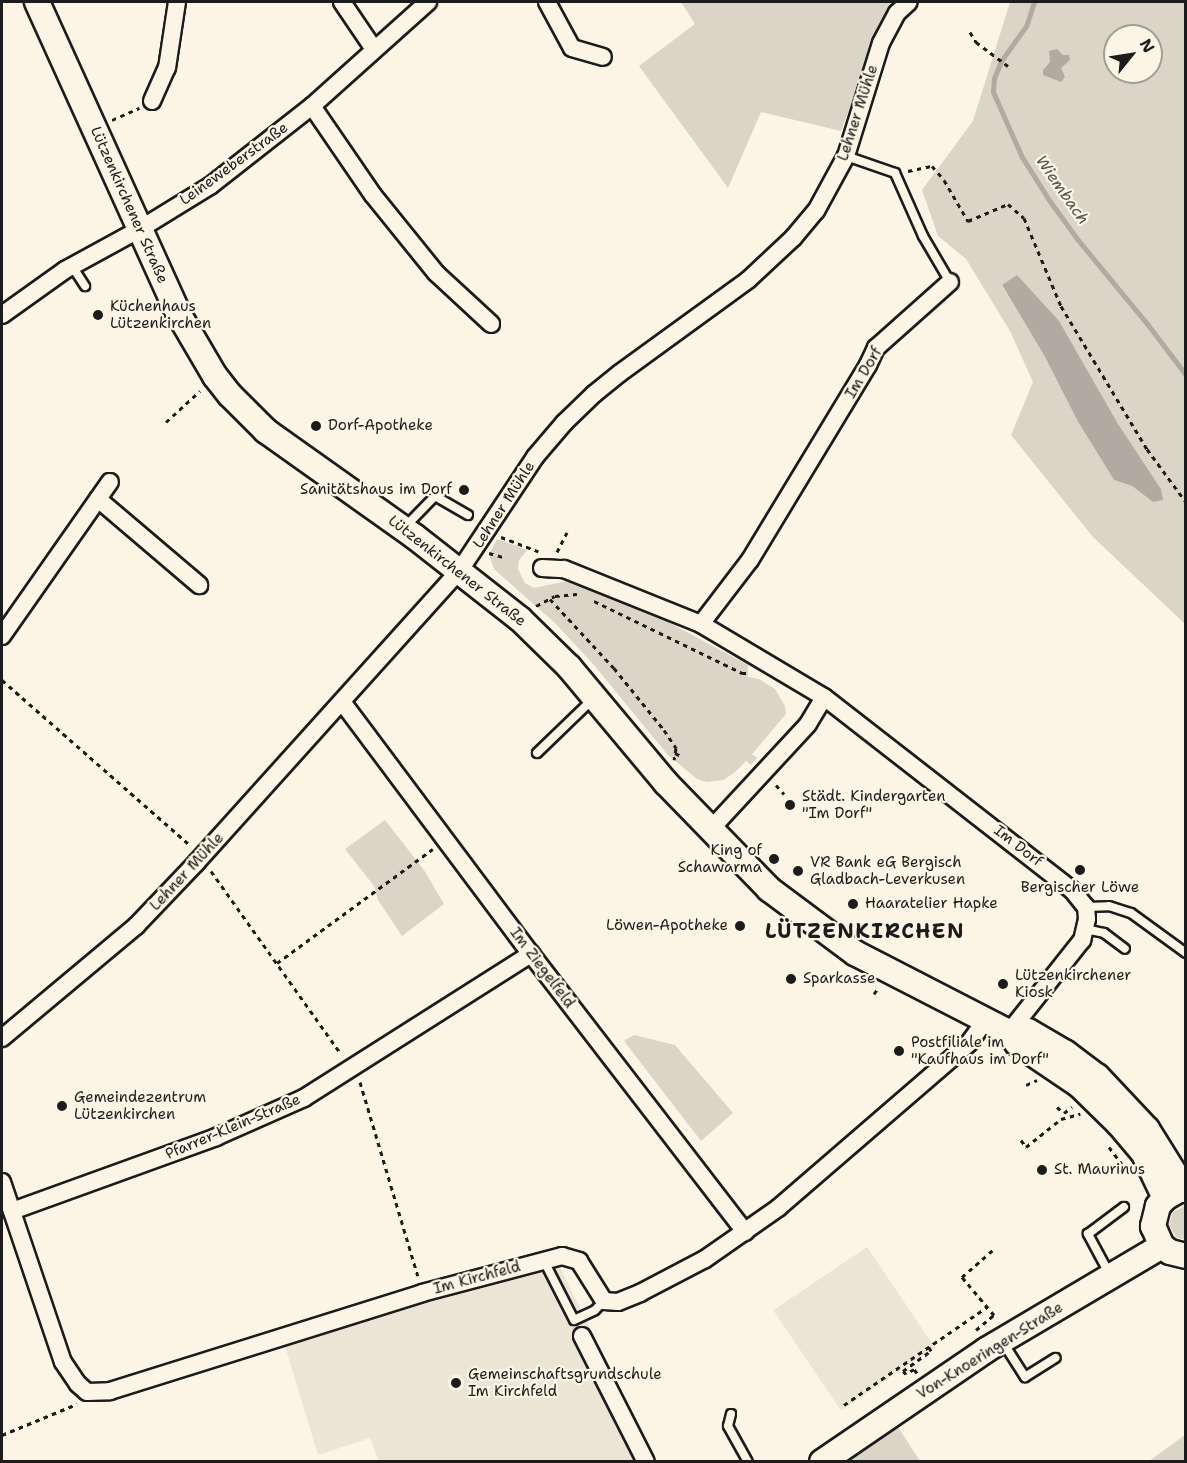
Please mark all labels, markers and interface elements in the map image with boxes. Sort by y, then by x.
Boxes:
north arrow [1103,24,1163,84]
text: N [1135,35,1160,56]
street label: Lehner Mühle [834,63,882,163]
street label: Leineweberstraße [176,119,292,209]
street label: Lützenkirchener Straße [86,124,172,286]
water label: Wiembach [1031,152,1093,228]
place label: Küchenhaus Lützenkirchen [110,297,211,332]
marker: Küchenhaus Lützenkirchen [91,308,105,322]
street label: Im Dorf [842,344,886,402]
place label: Dorf-Apotheke [328,417,433,435]
marker: Dorf-Apotheke [309,419,323,433]
street label: Lehner Mühle [469,458,539,552]
place label: Sanitätshaus im Dorf [300,481,452,499]
marker: Sanitätshaus im Dorf [457,483,471,497]
street label: Lützenkirchener Straße [385,512,529,630]
place label: Städt. Kindergarten "Im Dorf" [802,787,945,822]
marker: Städt. Kindergarten "Im Dorf" [783,798,797,812]
street label: Im Dorf [990,821,1046,871]
street label: Lehner Mühle [146,829,228,915]
place label: King of Schawarma [678,841,762,876]
marker: King of Schawarma [767,852,781,866]
place label: VR Bank eG Bergisch Gladbach-Leverkusen [810,853,965,888]
marker: Bergischer Löwe [1073,863,1087,877]
marker: VR Bank eG Bergisch Gladbach-Leverkusen [791,864,805,878]
place label: Bergischer Löwe [1021,879,1139,897]
place label: Haaratelier Hapke [865,895,998,913]
marker: Haaratelier Hapke [846,897,860,911]
place label: Löwen-Apotheke [606,917,728,935]
district label: LÜTZENKIRCHEN [765,918,965,944]
marker: Löwen-Apotheke [733,919,747,933]
street label: Im Ziegelfeld [506,924,578,1012]
place label: Lützenkirchener Kiosk [1015,966,1131,1001]
place label: Sparkasse [803,970,875,988]
marker: Sparkasse [784,972,798,986]
marker: Lützenkirchener Kiosk [996,977,1010,991]
place label: Postfiliale im "Kaufhaus im Dorf" [911,1033,1049,1068]
marker: Postfiliale im "Kaufhaus im Dorf" [892,1044,906,1058]
place label: Gemeindezentrum Lützenkirchen [74,1088,206,1123]
street label: Pfarrer-Klein-Straße [163,1090,303,1164]
marker: Gemeindezentrum Lützenkirchen [55,1099,69,1113]
place label: St. Maurinus [1054,1161,1145,1179]
marker: St. Maurinus [1035,1163,1049,1177]
street label: Im Kirchfeld [432,1258,522,1298]
street label: Von-Knoeringen-Straße [914,1299,1066,1403]
place label: Gemeinschaftsgrundschule Im Kirchfeld [468,1365,662,1400]
marker: Gemeinschaftsgrundschule Im Kirchfeld [449,1376,463,1390]

